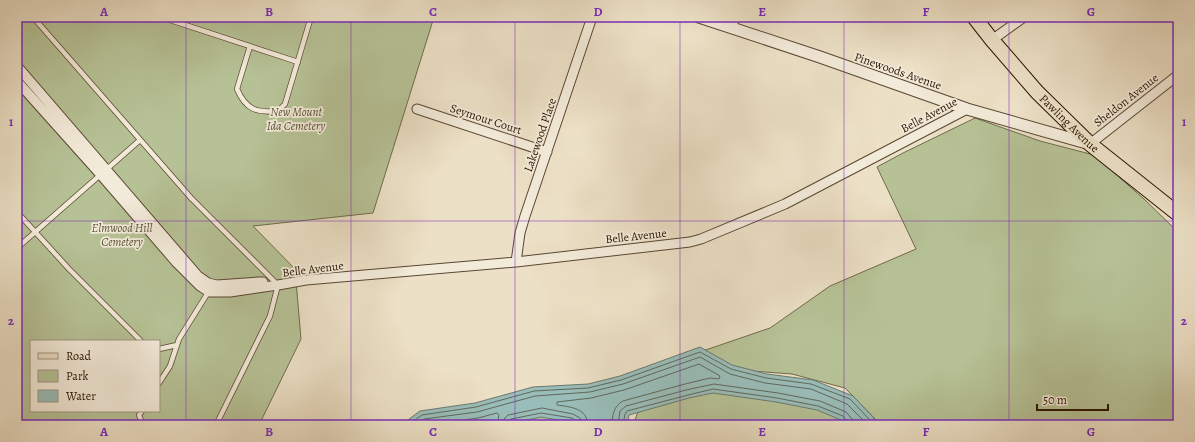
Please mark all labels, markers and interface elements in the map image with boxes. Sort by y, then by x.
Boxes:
text: A [99,3,109,20]
text: B [265,3,273,20]
text: C [429,3,437,20]
text: D [593,3,603,20]
text: E [758,3,766,20]
text: F [923,3,930,20]
text: G [1087,3,1095,20]
street label: Pinewoods Avenue [852,49,944,93]
street label: Sheldon Avenue [1090,70,1162,130]
street label: Pawling Avenue [1036,91,1102,156]
street label: Belle Avenue [898,93,960,137]
street label: Lakewood Place [520,96,560,174]
street label: Seymour Court [448,100,524,138]
park label: New Mount Ida Cemetery [267,104,326,134]
text: 1 [9,113,14,130]
text: 1 [1182,113,1187,130]
park label: Elmwood Hill Cemetery [92,220,153,250]
street label: Belle Avenue [604,225,668,247]
street label: Belle Avenue [281,257,345,281]
text: 2 [8,312,15,329]
text: 2 [1181,312,1188,329]
legend [30,340,160,412]
text: Road [66,348,92,364]
text: Park [66,368,89,384]
scale bar [1037,386,1108,412]
text: Water [65,388,96,404]
text: 50 m [1043,392,1067,408]
text: A [99,423,109,440]
text: B [265,423,273,440]
text: C [429,423,437,440]
text: D [593,423,603,440]
text: E [758,423,766,440]
text: F [923,423,930,440]
text: G [1087,423,1095,440]

